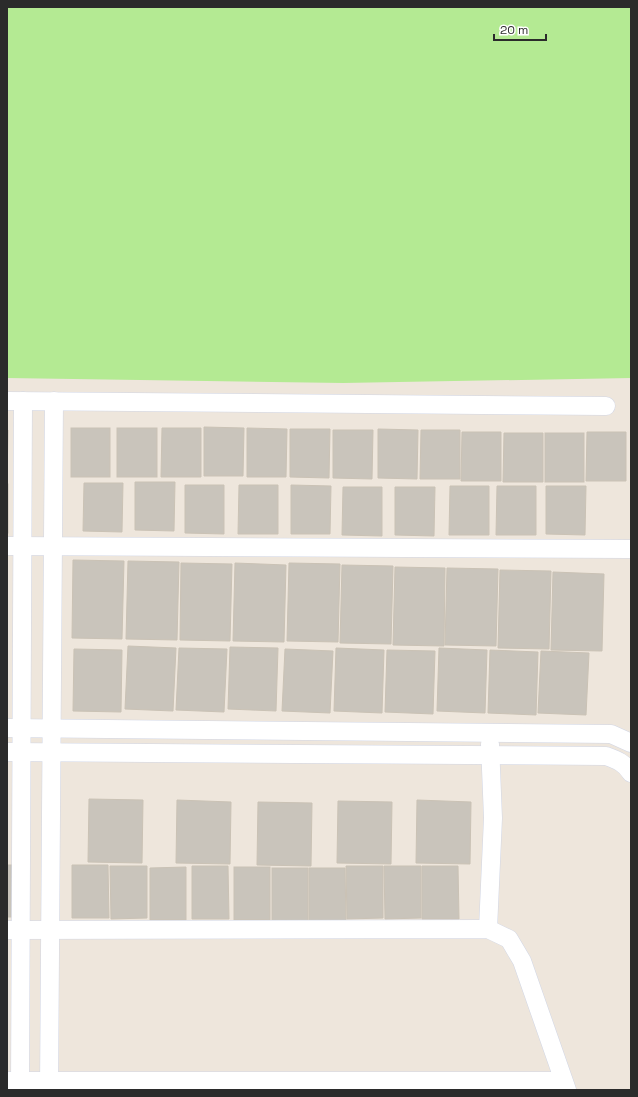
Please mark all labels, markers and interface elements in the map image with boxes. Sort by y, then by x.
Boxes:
scale bar [494,16,546,42]
text: 20 m [500,22,528,38]

